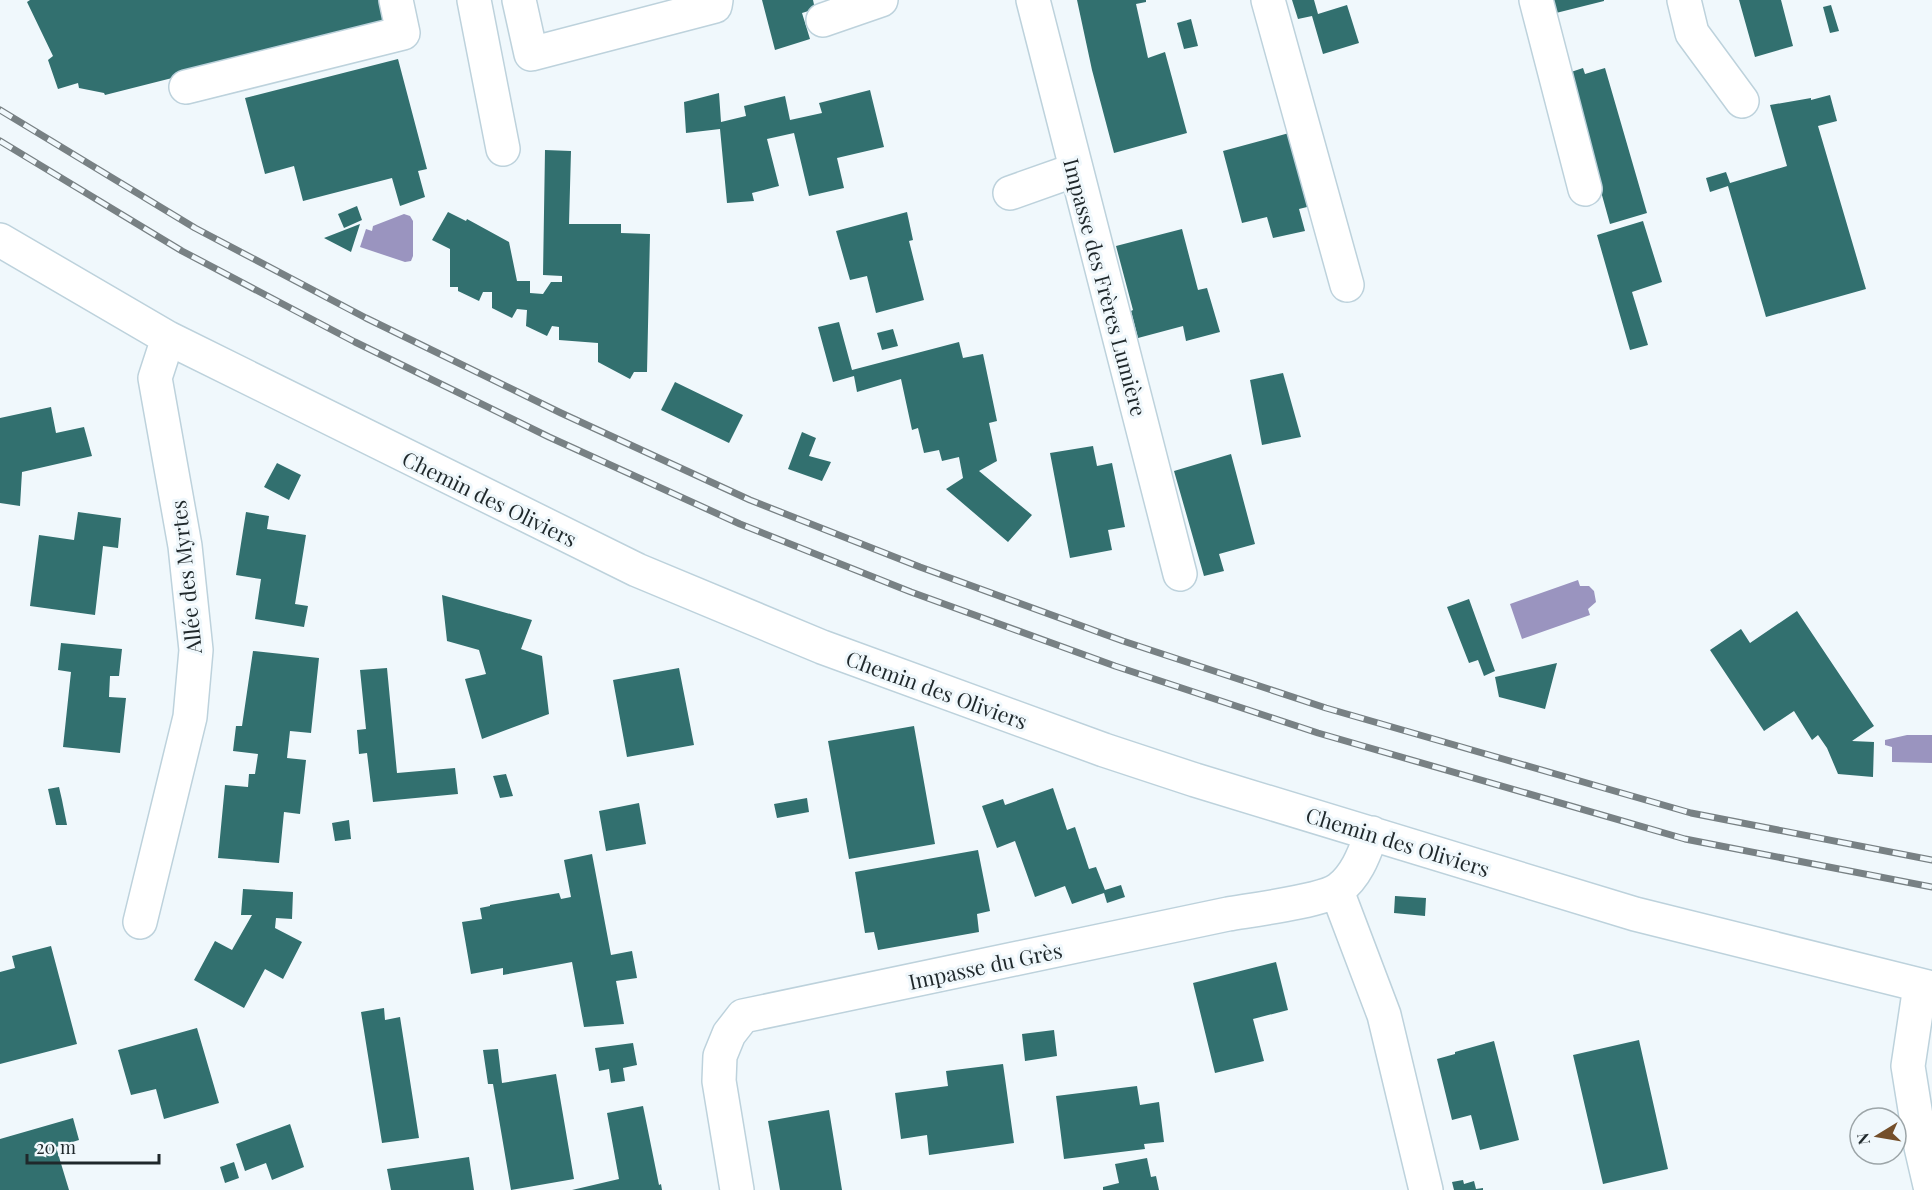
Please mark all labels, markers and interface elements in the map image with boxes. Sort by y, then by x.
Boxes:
street label: Impasse des Frères Lumière [1058,155,1154,419]
street label: Chemin des Oliviers [398,444,582,552]
street label: Allée des Myrtes [163,499,207,656]
street label: Chemin des Oliviers [843,643,1031,735]
street label: Chemin des Oliviers [1303,800,1493,882]
street label: Impasse du Grès [906,935,1064,995]
north arrow [1848,1106,1908,1166]
scale bar [27,1127,159,1165]
text: N [1851,1131,1874,1147]
text: 20 m [36,1135,76,1159]

